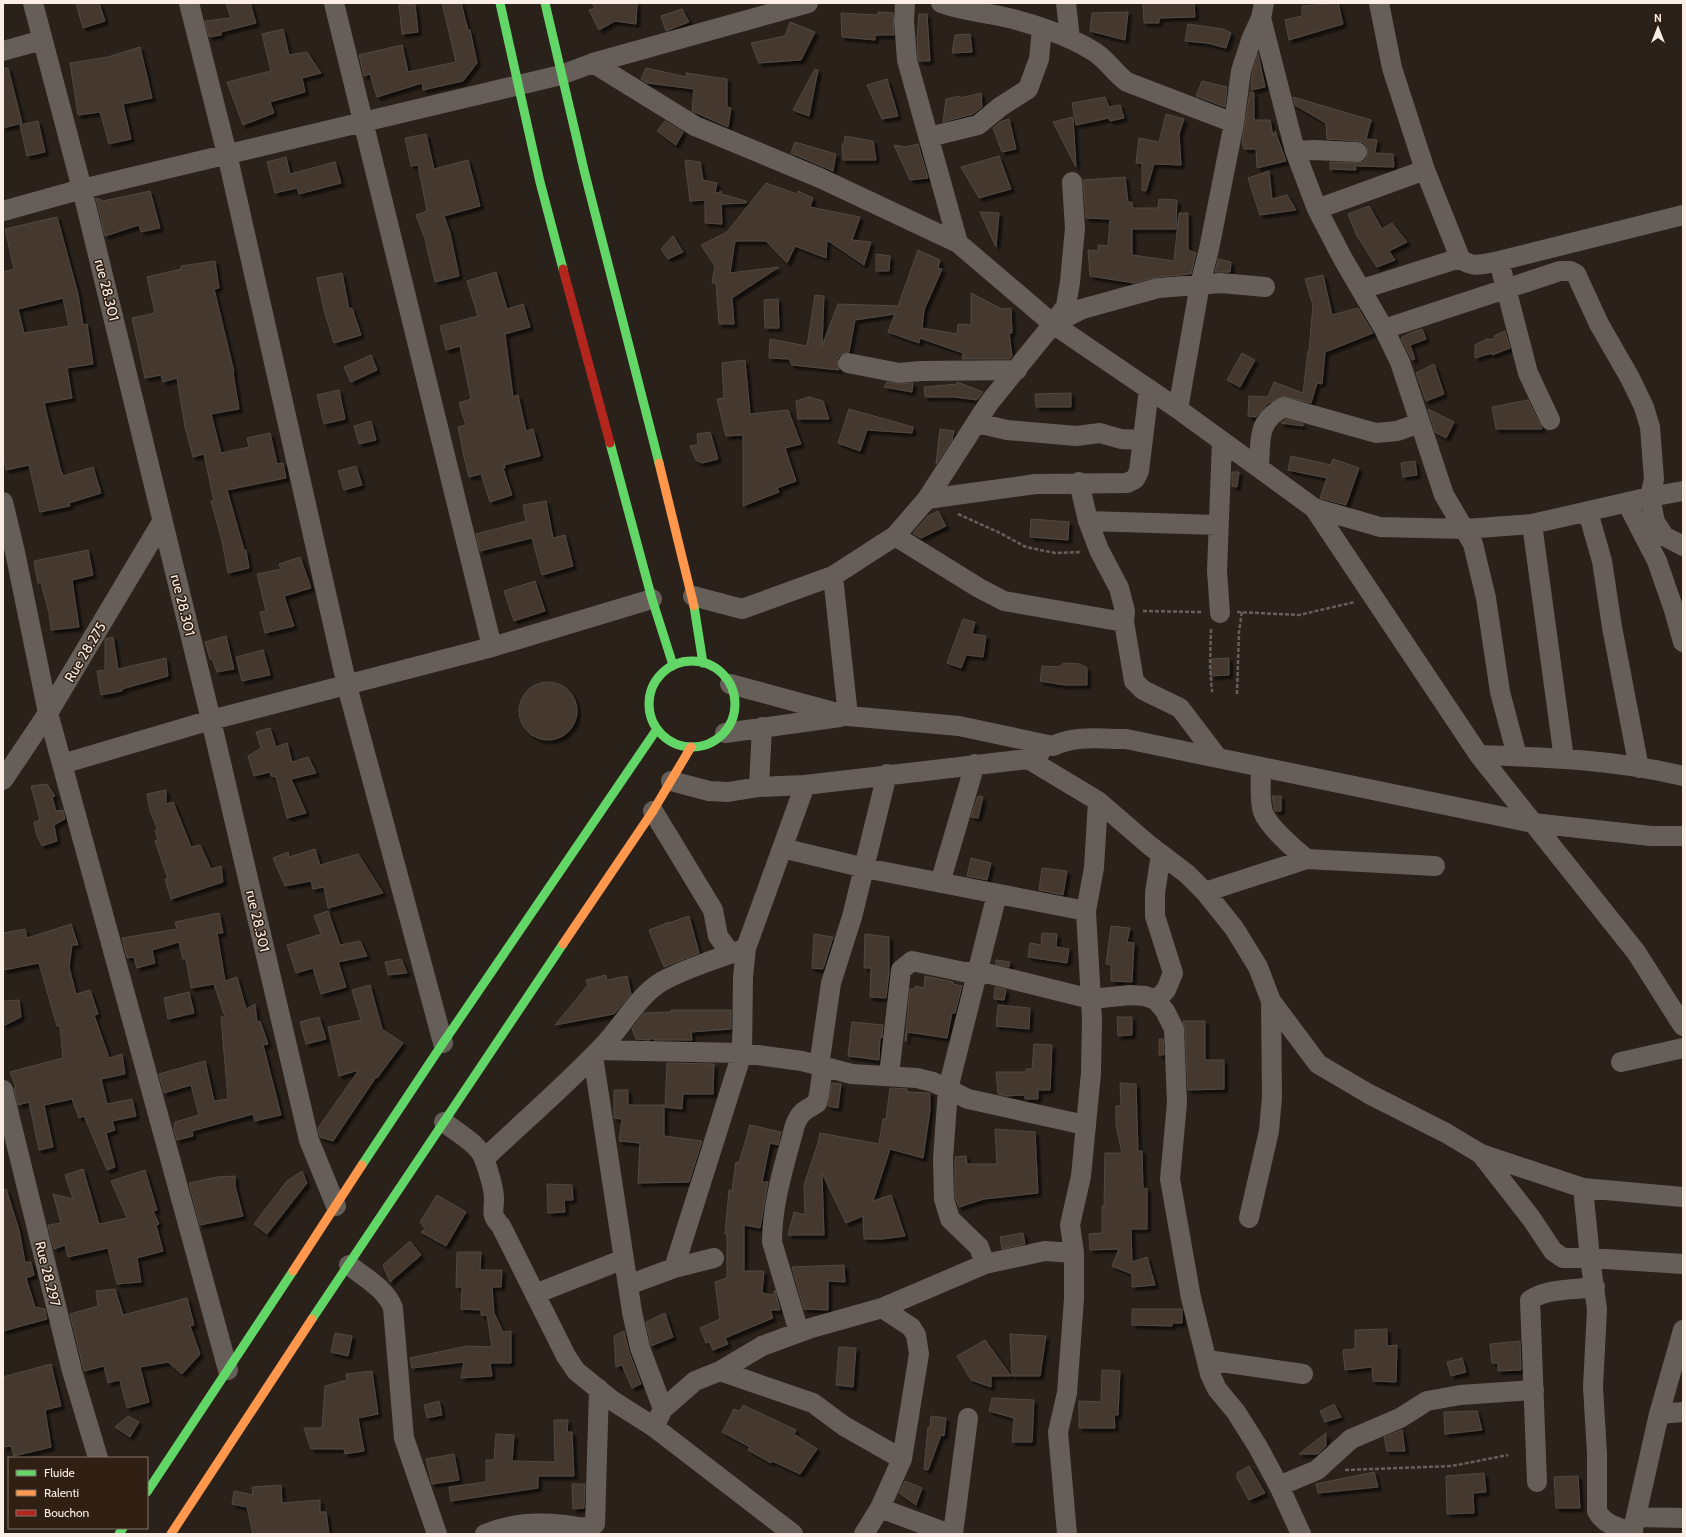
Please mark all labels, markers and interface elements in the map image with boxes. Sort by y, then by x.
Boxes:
north arrow [1638,8,1678,48]
text: N [1654,11,1662,25]
street label: rue 28.301 [91,257,123,323]
street label: rue 28.301 [167,572,199,638]
street label: Rue 28.275 [60,619,110,685]
street label: rue 28.301 [242,888,274,954]
street label: Rue 28.297 [31,1239,65,1309]
legend [8,1457,148,1529]
text: Fluide [44,1465,75,1480]
text: Ralenti [44,1485,79,1500]
text: Bouchon [44,1505,90,1520]

